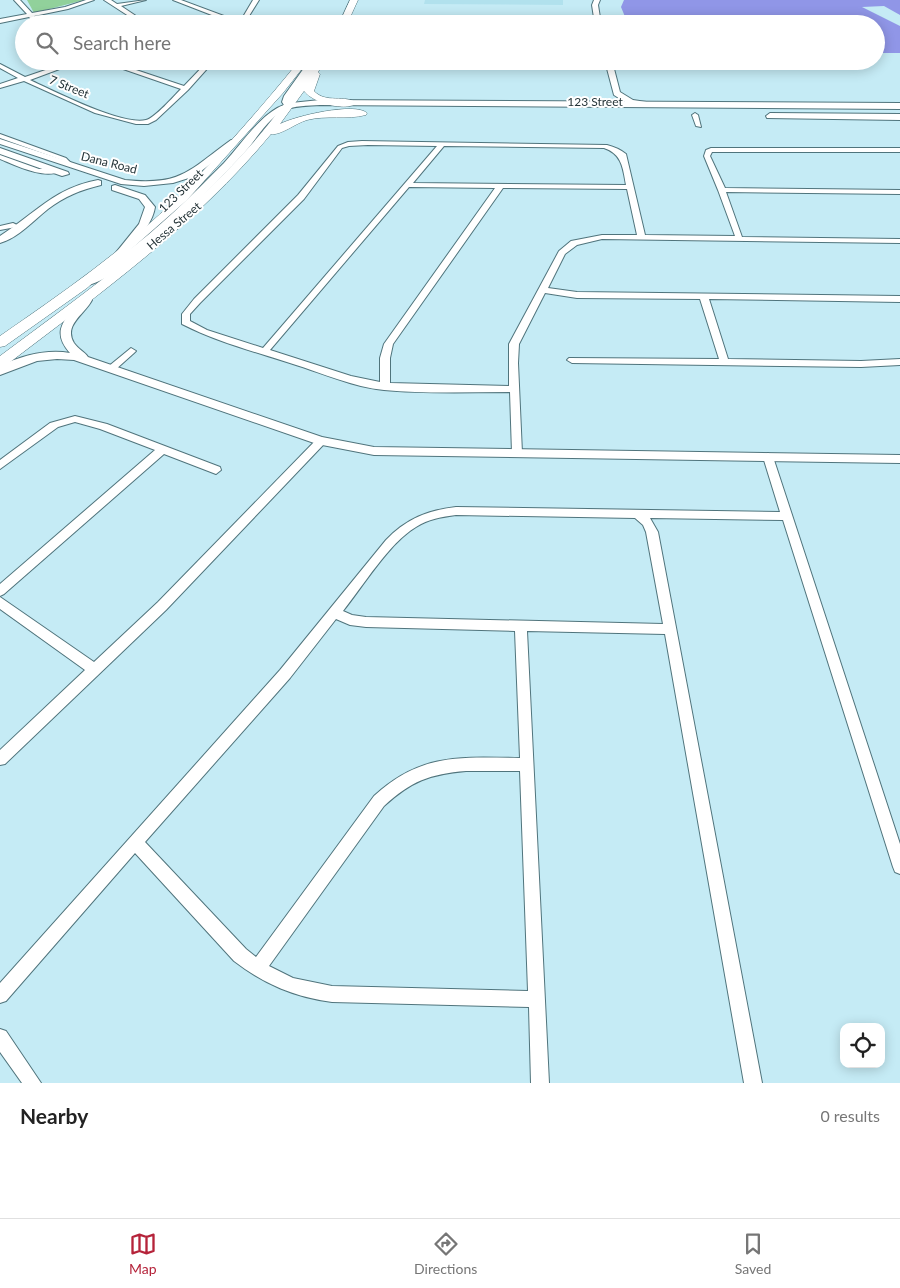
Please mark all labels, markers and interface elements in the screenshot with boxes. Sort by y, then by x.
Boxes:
search box [15,15,885,70]
icon: search [33,29,61,57]
text: Search here [73,31,171,54]
street label: 7 Street [47,72,92,102]
street label: 123 Street [567,94,623,109]
street label: Dana Road [80,148,139,177]
street label: 123 Street [155,165,206,215]
street label: Hessa Street [143,198,204,253]
map controls [840,1023,885,1068]
button: locate [840,1023,885,1068]
text: Nearby [20,1103,88,1128]
text: 0 results [820,1106,880,1125]
tab: Map [129,1230,157,1277]
tab: Directions [414,1230,477,1277]
tab: Saved [735,1230,771,1277]

